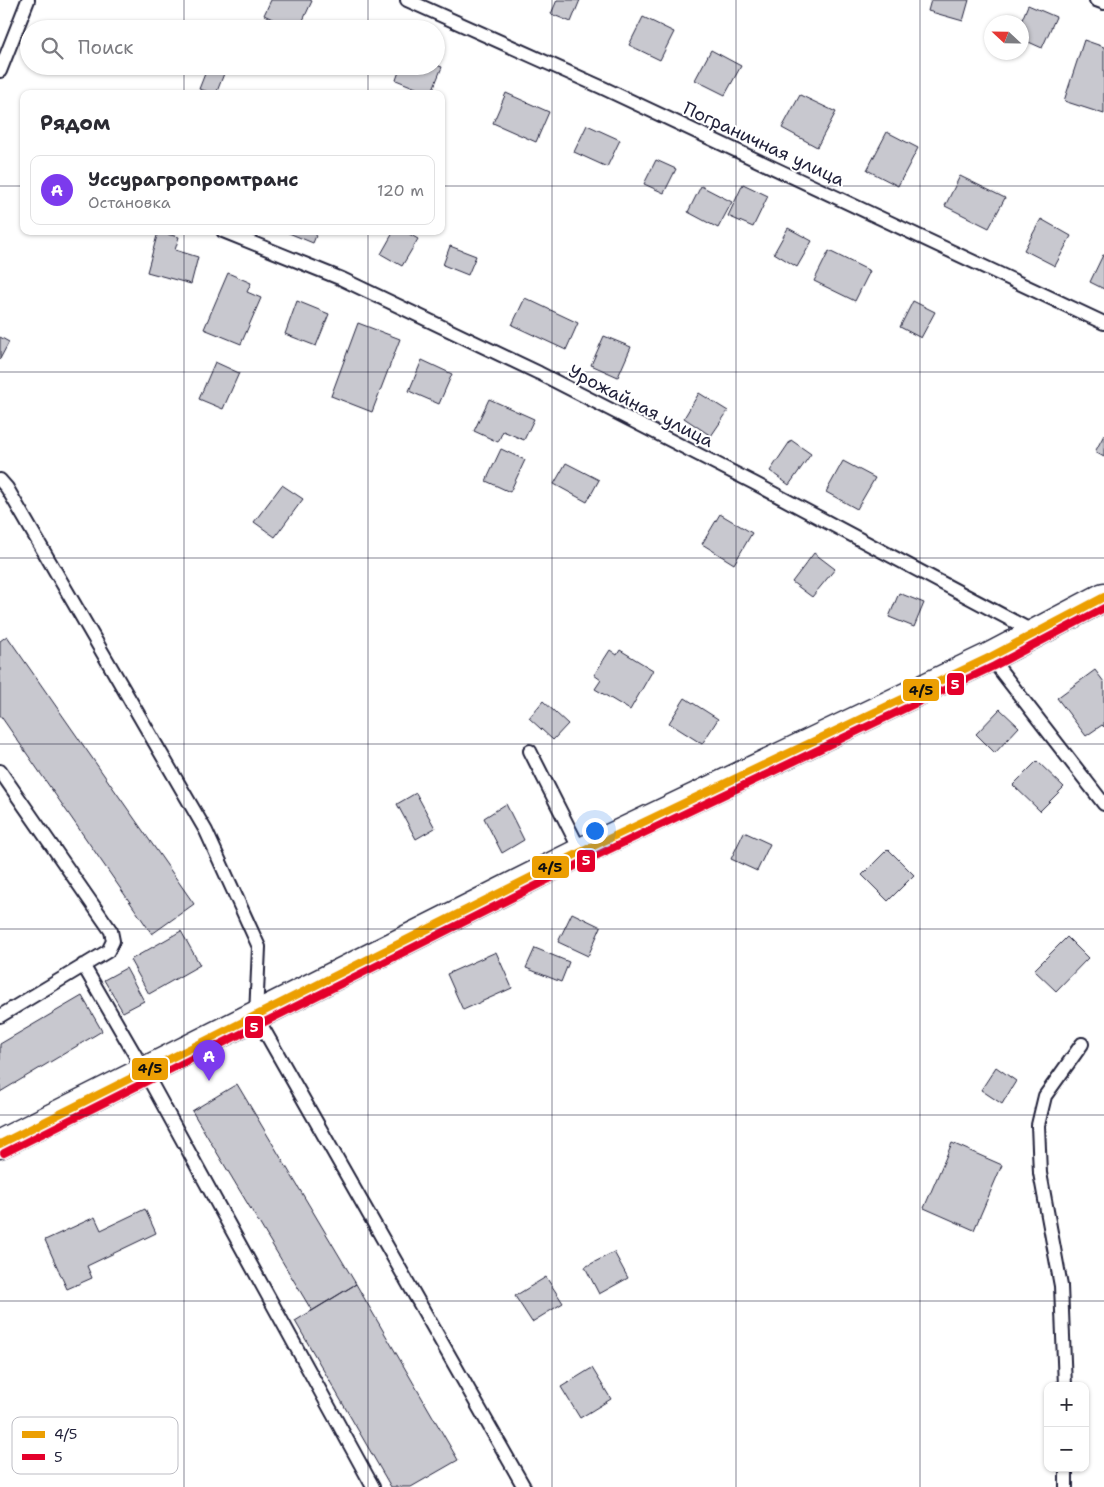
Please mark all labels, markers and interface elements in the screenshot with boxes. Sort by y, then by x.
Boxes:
north arrow [984,15,1029,60]
search box [20,20,445,75]
icon: search [38,34,66,62]
text: Поиск [78,35,133,60]
street label: Пограничная улица [679,96,849,192]
text: Рядом [40,109,110,137]
text: Уссурагропромтранс [88,167,299,192]
text: A [51,180,63,201]
text: 120 m [377,180,424,201]
text: Остановка [88,192,171,213]
street label: Урожайная улица [564,359,718,453]
line badge: 5 [946,672,965,696]
text: 5 [951,675,960,693]
line badge: 4/5 [902,678,940,702]
text: 4/5 [909,681,933,699]
your location [582,818,608,844]
line badge: 5 [576,849,596,873]
text: 5 [582,851,591,869]
line badge: 4/5 [531,855,570,879]
text: 4/5 [538,858,562,876]
line badge: 5 [244,1015,264,1039]
text: 5 [250,1018,259,1036]
pin: A [193,1040,225,1081]
line badge: 4/5 [131,1057,169,1081]
text: 4/5 [138,1059,162,1077]
map controls [1044,1382,1089,1472]
button: + [1044,1382,1089,1427]
legend [12,1417,178,1474]
text: 4/5 [54,1425,77,1443]
button: − [1044,1427,1089,1472]
text: 5 [54,1448,63,1466]

